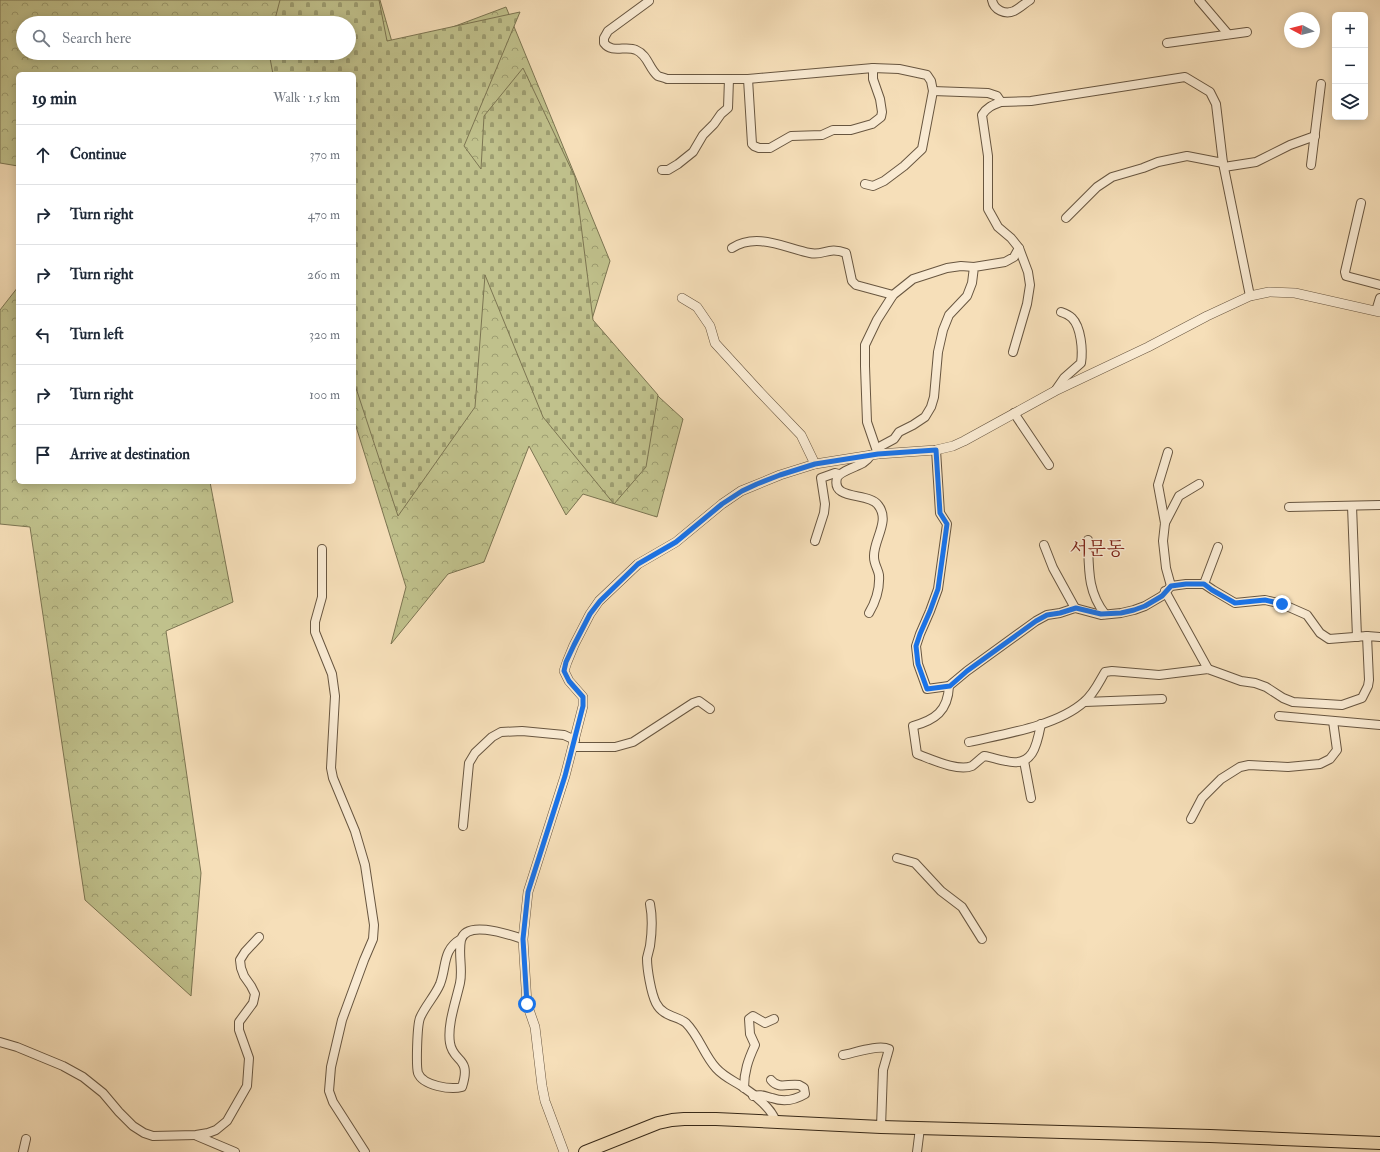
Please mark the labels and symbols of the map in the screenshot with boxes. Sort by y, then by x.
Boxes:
north arrow [1284,12,1320,48]
district label: 서문동 [1069,537,1125,561]
route end [1273,595,1291,613]
route start [518,995,536,1013]

